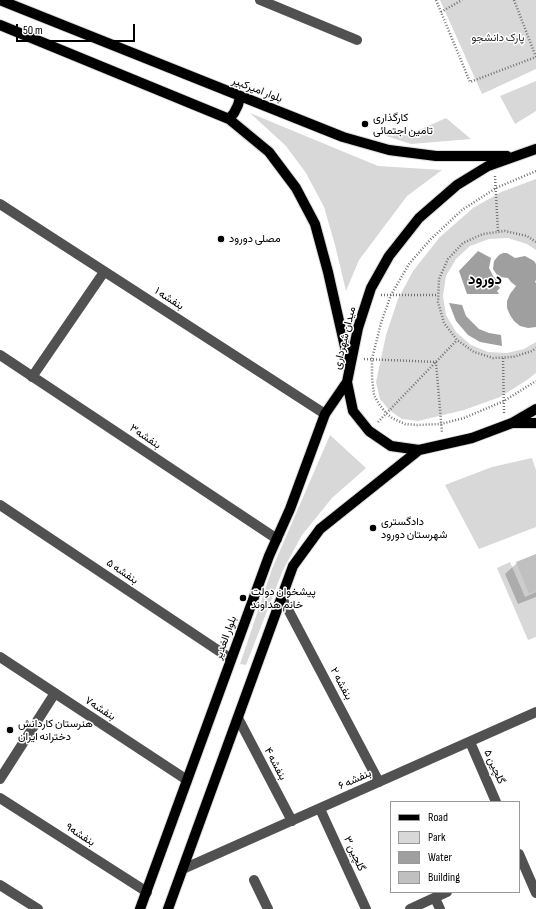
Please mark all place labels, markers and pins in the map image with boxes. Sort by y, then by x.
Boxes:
place label: کارگذاری تامین اجتمائی [373,111,433,137]
marker: کارگذاری تامین اجتمائی [360,119,370,129]
place label: مصلی دورود [229,232,281,246]
marker: مصلی دورود [216,234,226,244]
place label: دادگستری شهرستان دورود [381,515,447,541]
marker: دادگستری شهرستان دورود [368,523,378,533]
place label: پیشخوان دولت خانم هداوند [251,585,316,611]
marker: پیشخوان دولت خانم هداوند [238,593,248,603]
place label: هنرستان کاردانش دخترانه ایران [18,717,93,743]
marker: هنرستان کاردانش دخترانه ایران [5,725,15,735]

